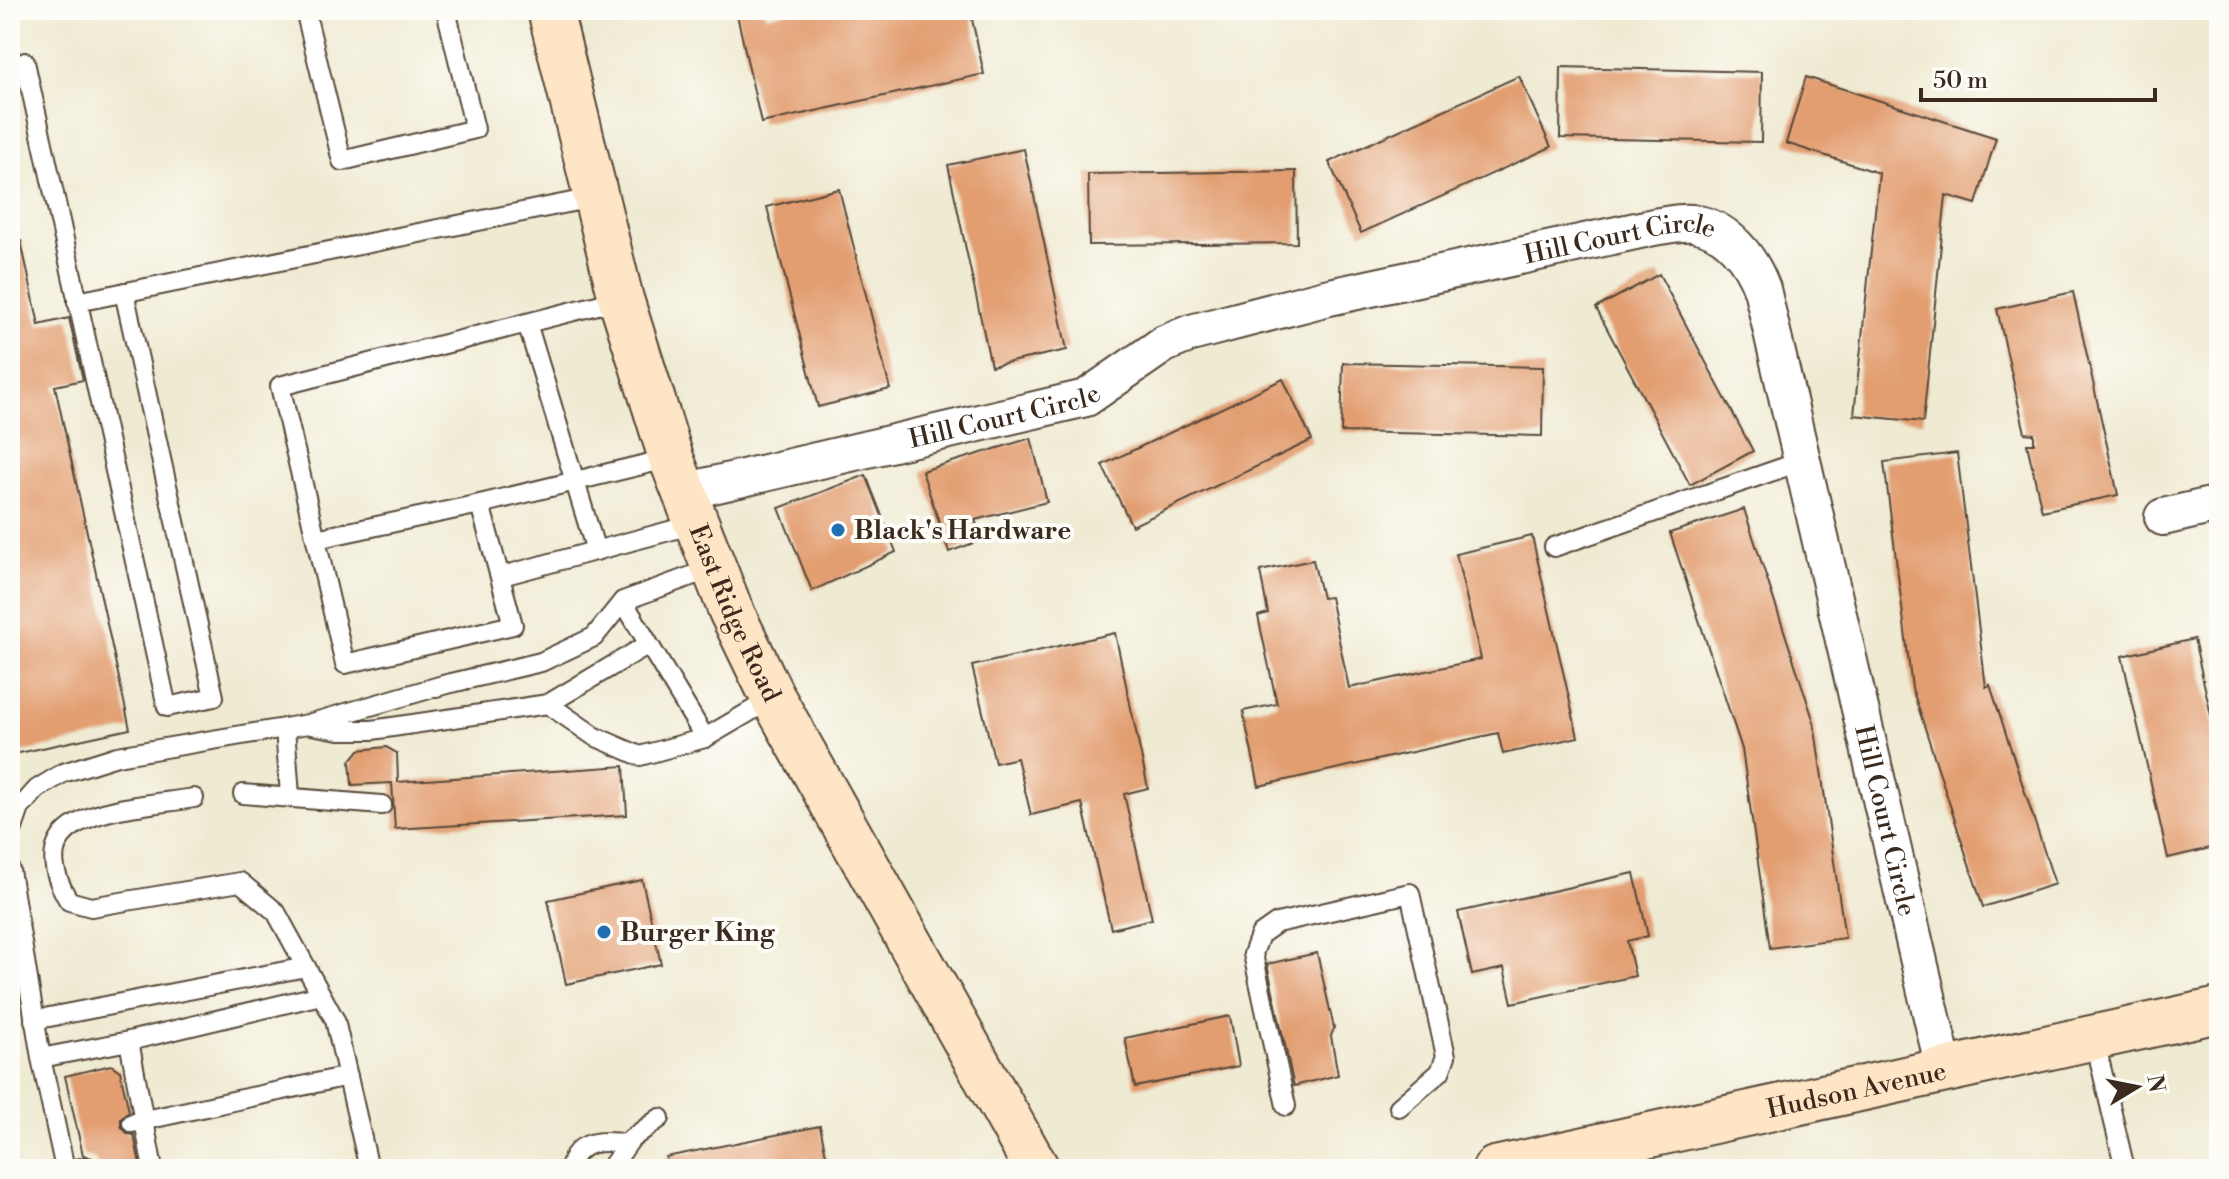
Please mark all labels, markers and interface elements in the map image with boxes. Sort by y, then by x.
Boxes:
scale bar [1921,52,2155,102]
text: 50 m [1933,66,1988,96]
street label: Hill Court Circle [1521,208,1721,272]
street label: Hill Court Circle [906,378,1107,456]
place label: Black's Hardware [854,515,1071,547]
street label: East Ridge Road [682,520,788,707]
marker: Black's Hardware [829,521,847,539]
street label: Hill Court Circle [1847,722,1923,919]
place label: Burger King [620,917,776,949]
marker: Burger King [595,923,613,941]
north arrow [2097,1047,2177,1127]
street label: Hudson Avenue [1764,1055,1949,1126]
text: N [2140,1073,2170,1095]

